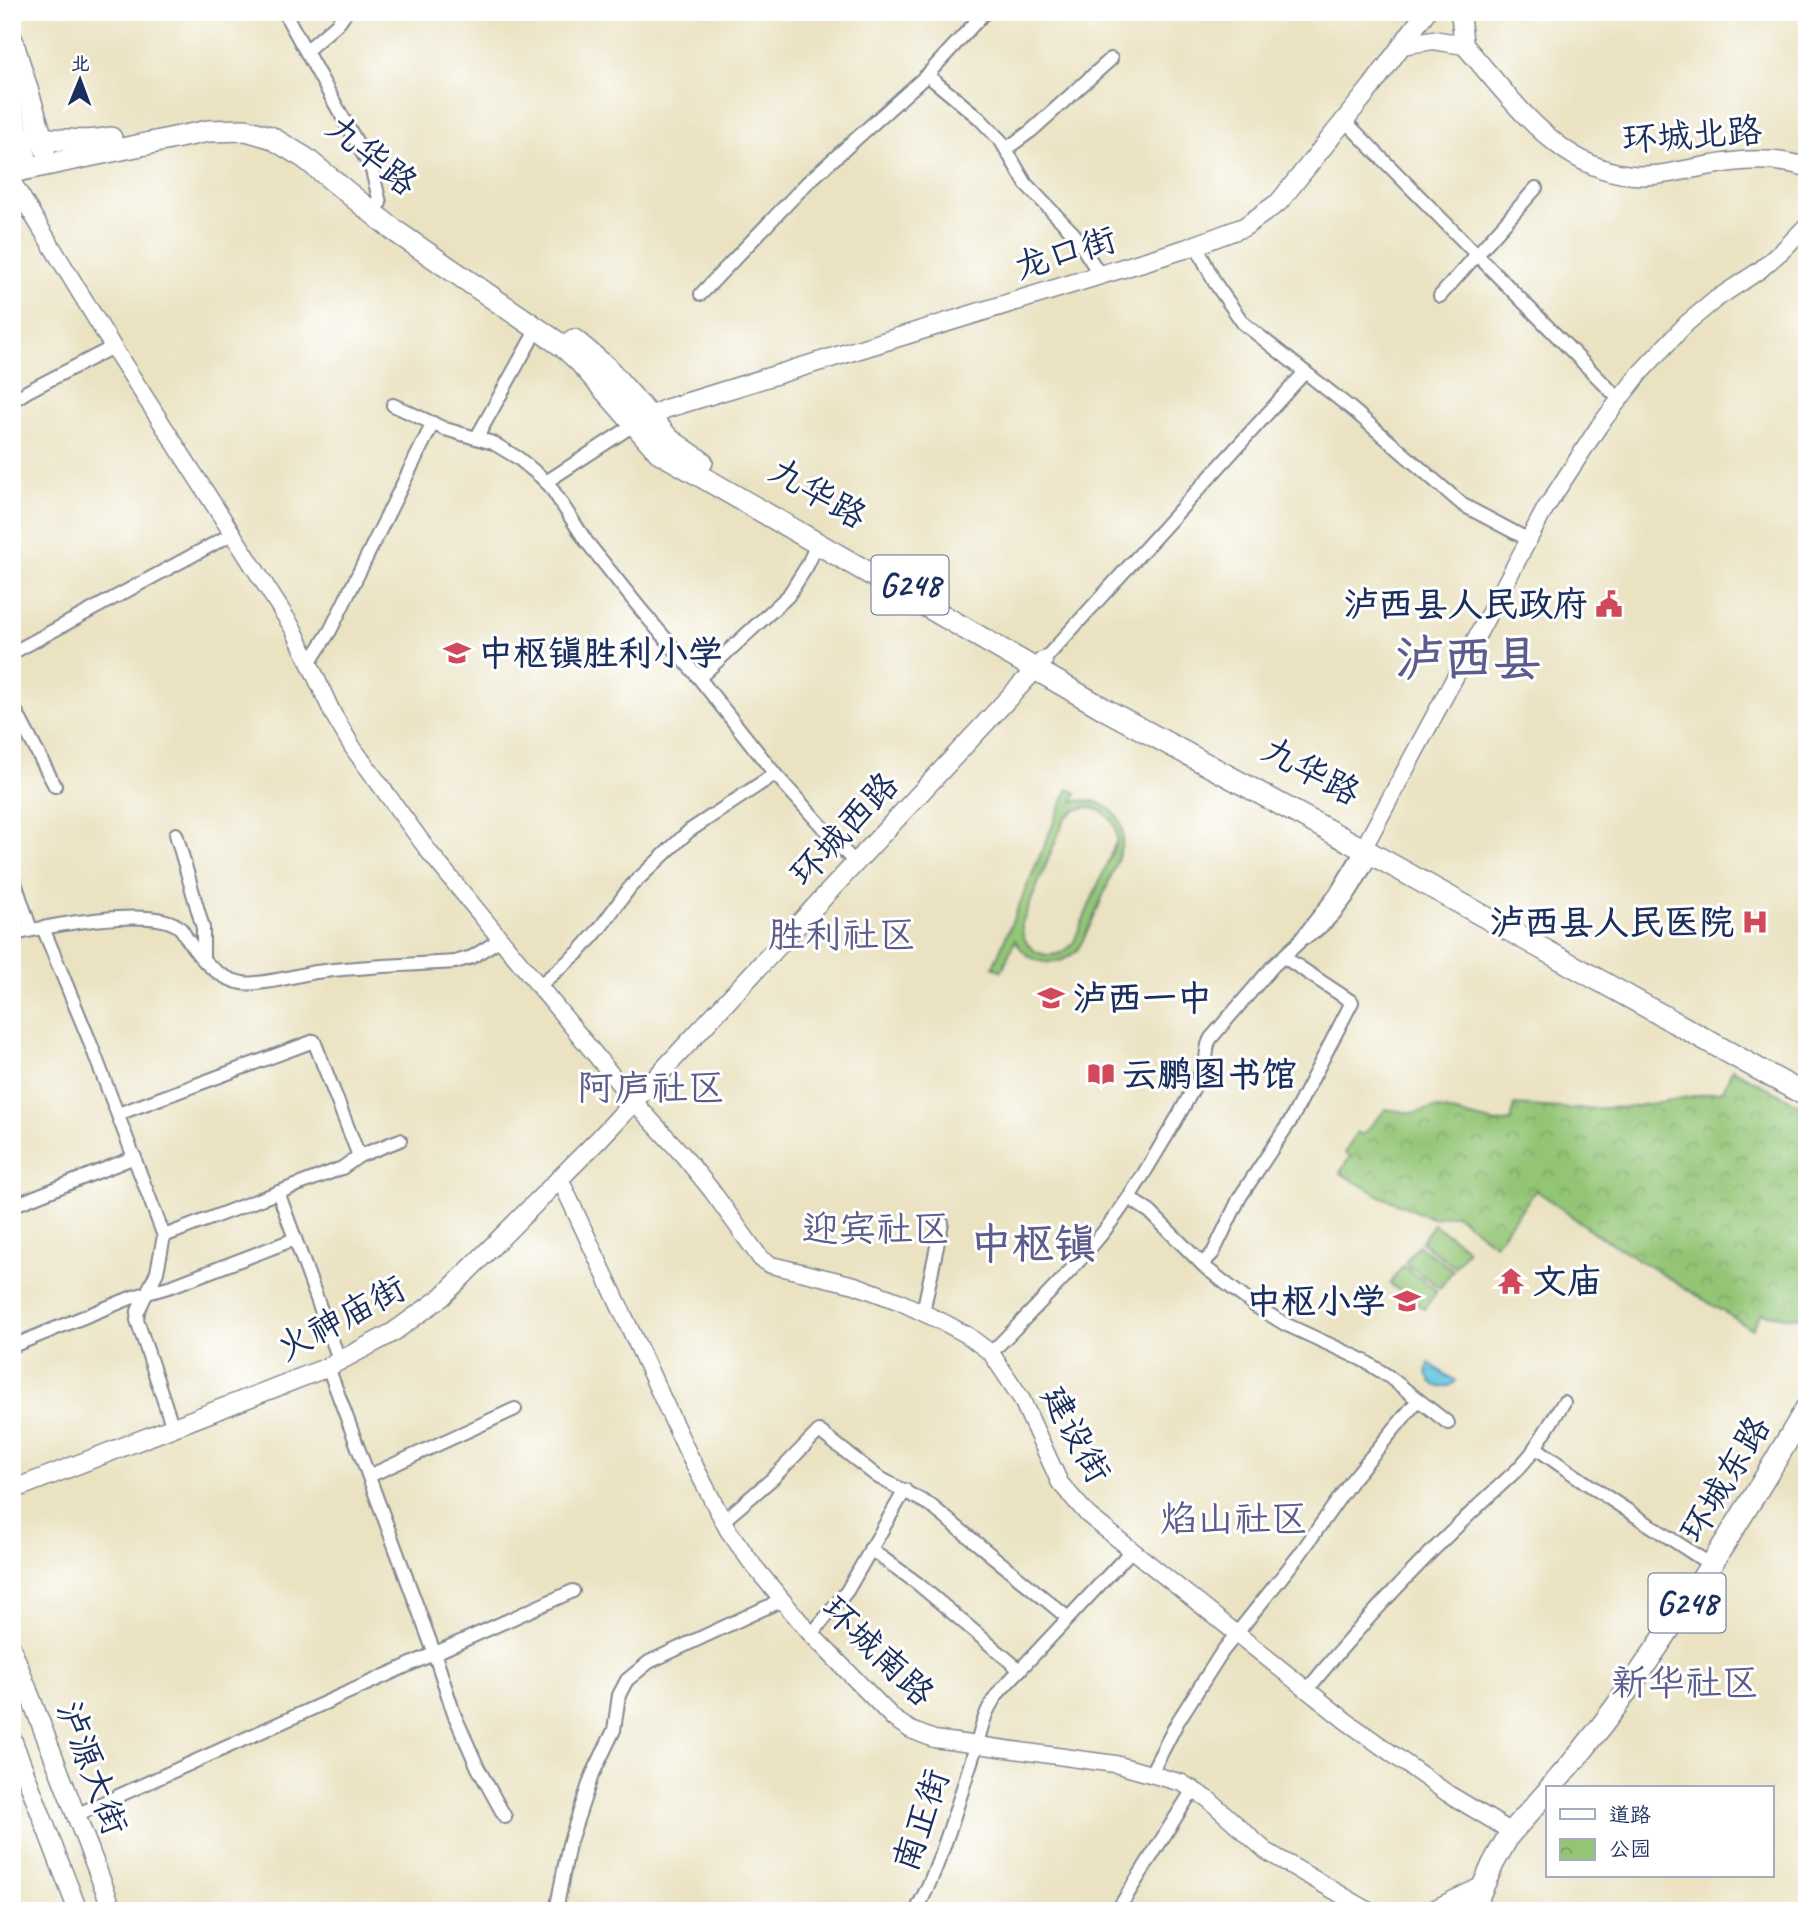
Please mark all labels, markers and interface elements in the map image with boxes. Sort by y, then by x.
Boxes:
north arrow [46,46,116,116]
text: 北 [71,52,90,76]
street label: 九华路 [317,104,427,206]
street label: 环城北路 [1621,108,1763,162]
street label: 龙口街 [1008,216,1122,290]
street label: 九华路 [761,447,875,539]
road number: G248 [872,556,948,614]
place label: 泸西县人民政府 [1343,582,1588,627]
public building icon: 泸西县人民政府 [1594,589,1624,619]
district label: 泸西县 [1394,628,1542,690]
place label: 中枢镇胜利小学 [478,631,723,676]
school or university icon: 中枢镇胜利小学 [442,638,472,668]
street label: 九华路 [1254,726,1368,816]
street label: 环城西路 [780,762,908,896]
place label: 泸西县人民医院 [1489,900,1734,945]
hospital icon: 泸西县人民医院 [1740,907,1770,937]
district label: 胜利社区 [768,911,916,958]
place label: 泸西一中 [1072,976,1212,1021]
school or university icon: 泸西一中 [1036,983,1066,1013]
place label: 云鹏图书馆 [1122,1052,1297,1097]
library icon: 云鹏图书馆 [1086,1059,1116,1089]
district label: 阿庐社区 [577,1064,725,1111]
district label: 迎宾社区 [802,1205,950,1252]
district label: 中枢镇 [970,1218,1096,1271]
place label: 文庙 [1532,1259,1602,1304]
street label: 火神庙街 [269,1265,413,1371]
temple icon: 文庙 [1496,1266,1526,1296]
place label: 中枢小学 [1246,1279,1386,1324]
school or university icon: 中枢小学 [1392,1286,1422,1316]
street label: 建设街 [1031,1377,1121,1491]
street label: 环城东路 [1670,1407,1780,1551]
district label: 焰山社区 [1160,1495,1308,1542]
road number: G248 [1648,1574,1726,1632]
street label: 环城南路 [812,1586,944,1716]
district label: 新华社区 [1611,1659,1759,1706]
street label: 泸源大街 [46,1695,138,1841]
street label: 南正街 [883,1763,959,1877]
legend [1546,1786,1773,1878]
text: 道路 [1609,1802,1651,1828]
text: 公园 [1609,1836,1651,1862]

